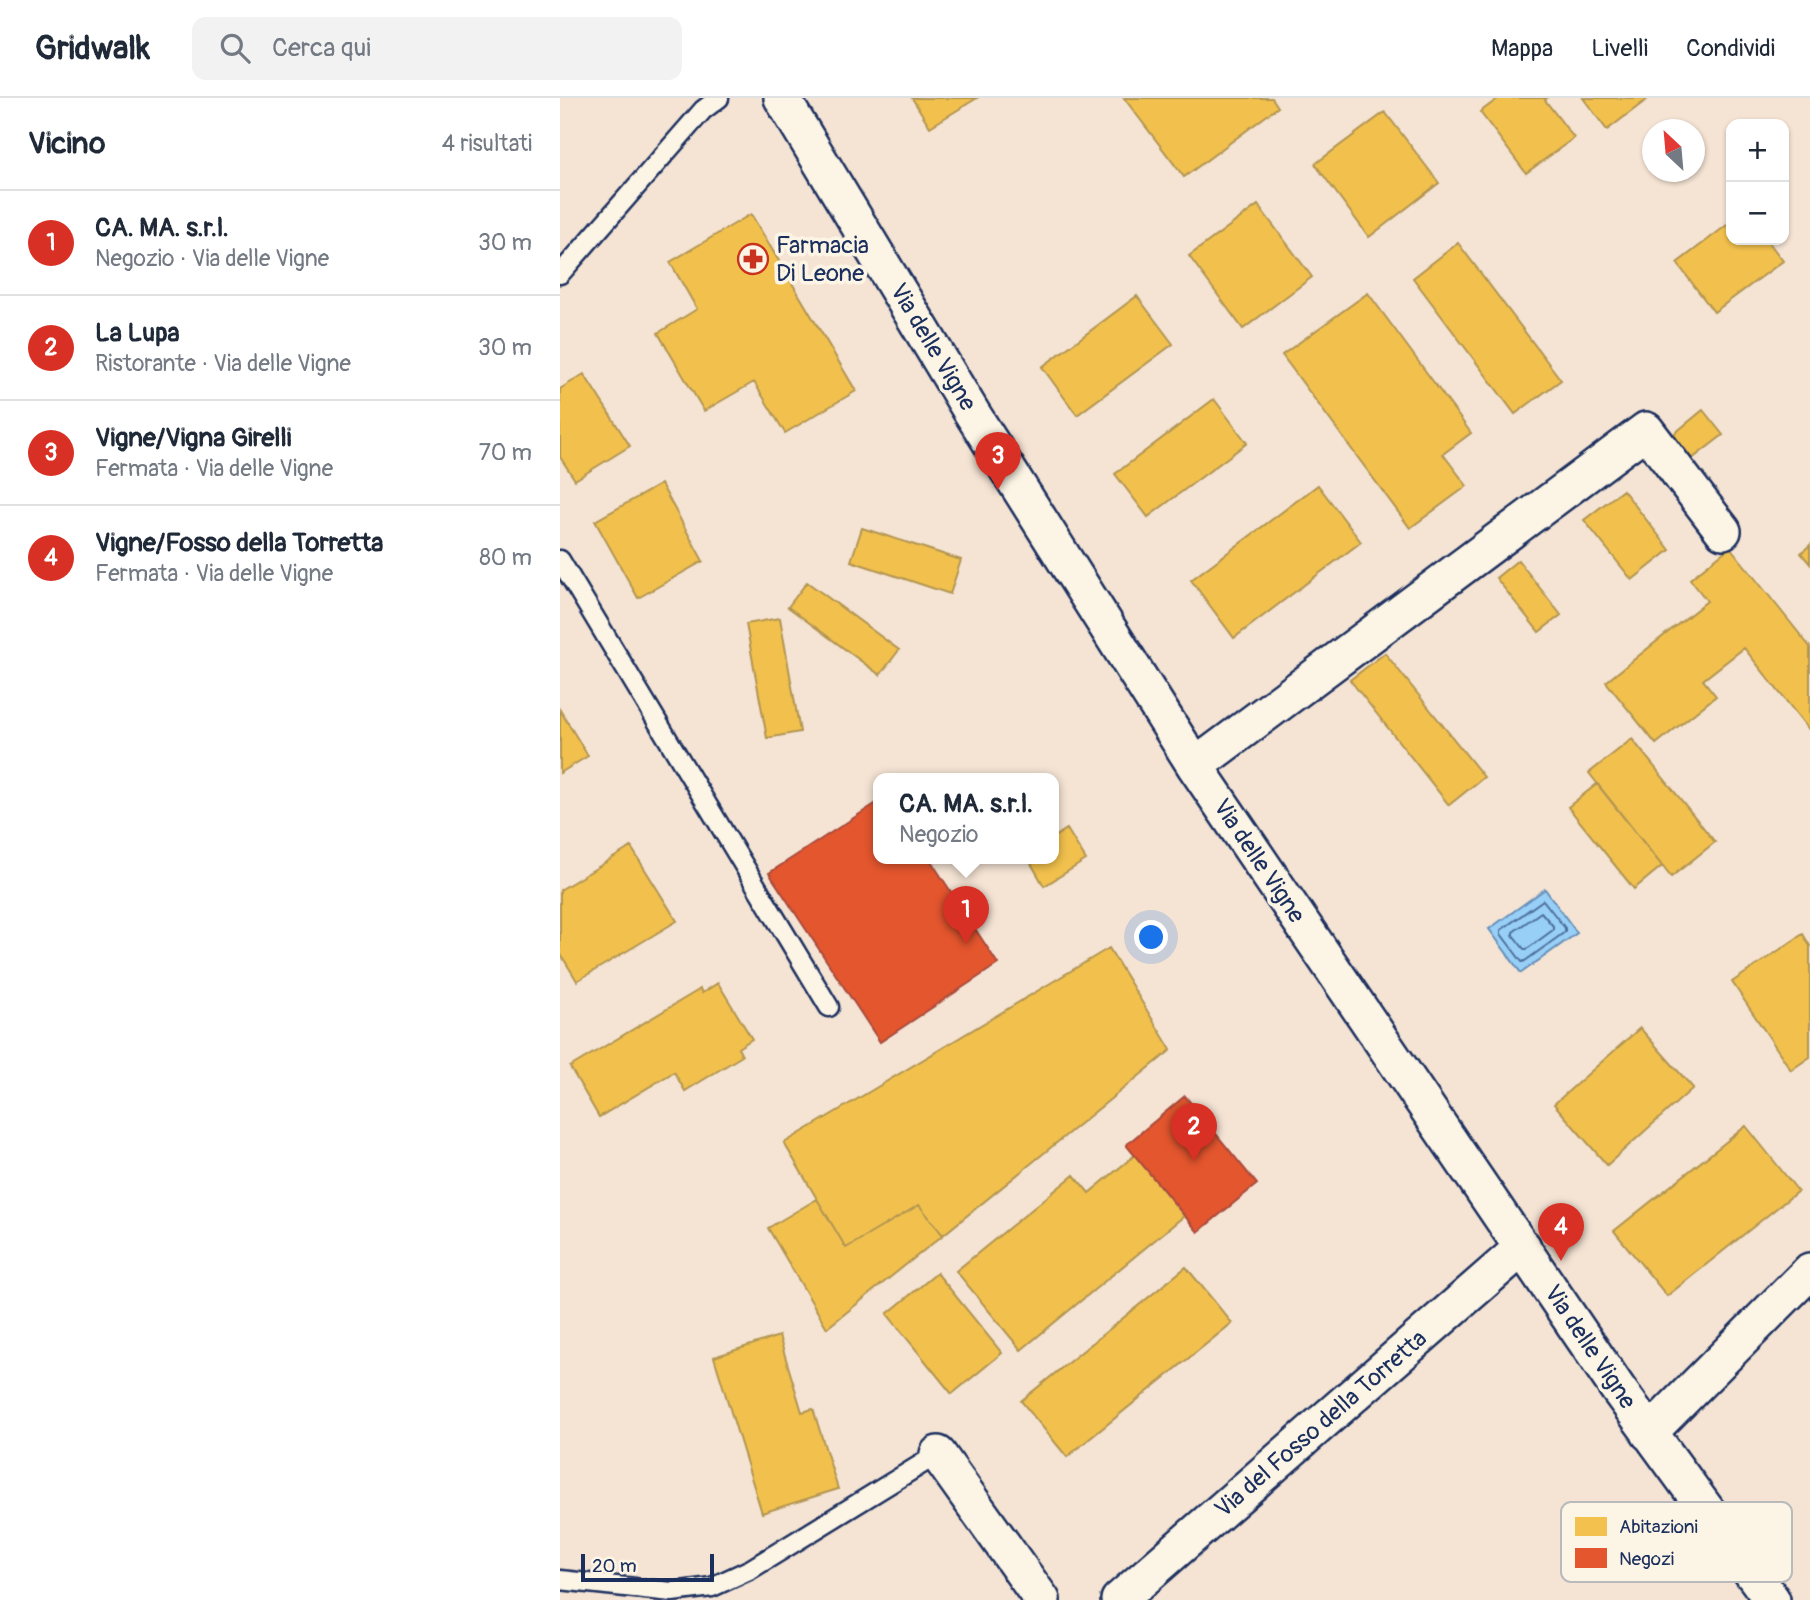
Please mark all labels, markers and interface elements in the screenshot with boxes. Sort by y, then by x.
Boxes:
search box [192,17,682,80]
text: Gridwalk [35,28,150,69]
icon: search [216,29,254,67]
text: Cerca qui [272,32,371,64]
text: Mappa [1491,34,1553,63]
text: Livelli [1591,34,1648,63]
text: Condividi [1686,34,1775,63]
north arrow [1642,119,1705,182]
map controls [1726,119,1789,245]
button: + [1726,119,1789,182]
text: Vicino [28,125,105,162]
text: 4 risultati [442,129,532,158]
button: − [1726,182,1789,245]
text: CA. MA. s.r.l. [95,212,229,244]
text: 1 [47,228,56,257]
text: 30 m [478,228,532,257]
place label: Farmacia Di Leone [776,231,869,288]
pharmacy icon: Farmacia Di Leone [736,242,770,276]
text: Negozio · Via delle Vigne [95,244,329,273]
street label: Via delle Vigne [884,278,982,416]
text: La Lupa [95,317,180,349]
text: 2 [45,333,57,362]
text: 30 m [478,333,532,362]
text: Ristorante · Via delle Vigne [95,349,351,378]
text: Vigne/Vigna Girelli [95,422,291,454]
pin: 3 [975,432,1021,490]
text: 3 [45,438,57,467]
text: 70 m [479,438,532,467]
text: Fermata · Via delle Vigne [95,454,333,483]
text: Vigne/Fosso della Torretta [95,527,383,559]
text: 4 [44,543,58,572]
text: 80 m [479,543,532,572]
text: Fermata · Via delle Vigne [95,559,333,588]
popup [873,773,1059,864]
text: CA. MA. s.r.l. [899,788,1033,820]
street label: Via delle Vigne [1207,793,1311,929]
text: Negozio [899,820,978,849]
pin: 1 [943,886,989,944]
your location [1134,920,1168,954]
pin: 2 [1171,1103,1217,1161]
pin: 4 [1538,1203,1584,1261]
street label: Via delle Vigne [1538,1279,1642,1415]
street label: Via del Fosso della Torretta [1209,1324,1433,1524]
legend [1561,1502,1792,1582]
text: Abitazioni [1619,1515,1698,1539]
text: Negozi [1619,1547,1674,1571]
scale bar [581,1551,714,1583]
text: 20 m [592,1554,637,1578]

